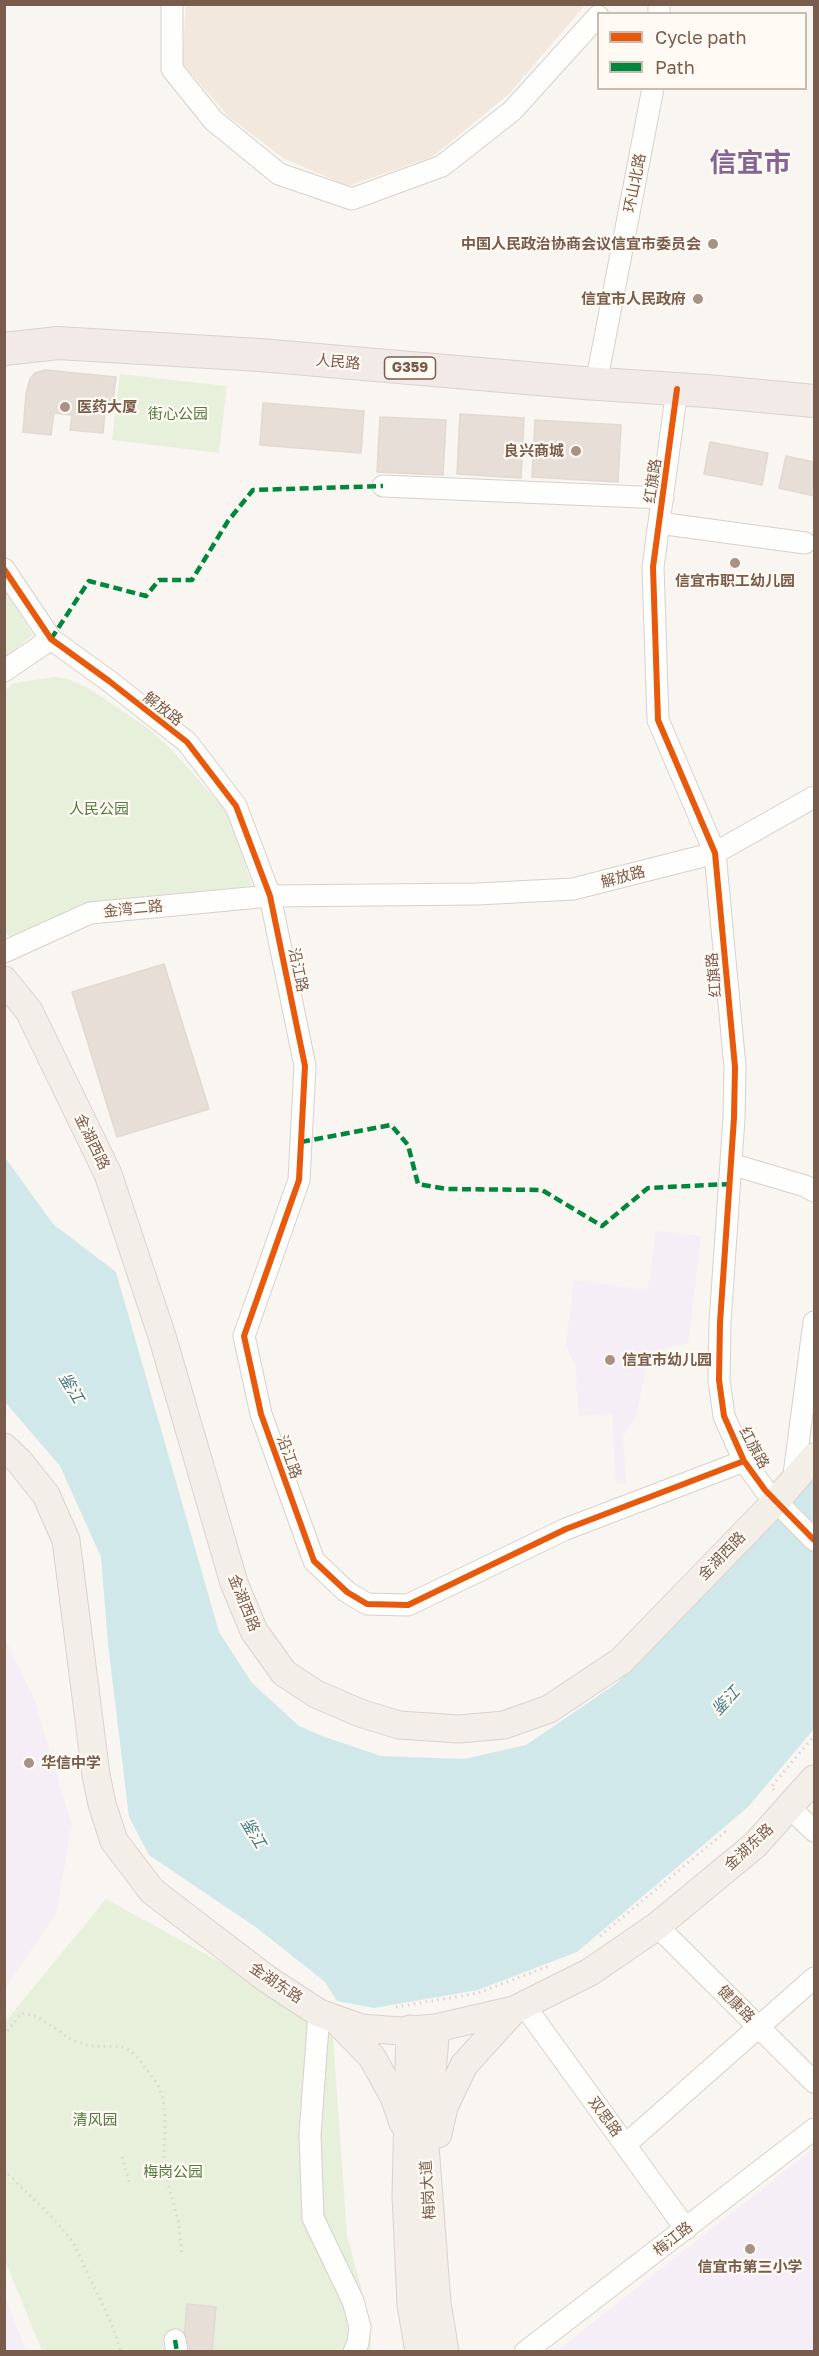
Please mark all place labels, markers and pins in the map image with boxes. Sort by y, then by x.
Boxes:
place label: 中国人民政治协商会议信宜市委员会 [461,235,701,253]
marker: 中国人民政治协商会议信宜市委员会 [706,237,720,251]
place label: 信宜市人民政府 [581,290,686,308]
marker: 信宜市人民政府 [691,292,705,306]
place label: 医药大厦 [77,398,137,416]
marker: 医药大厦 [58,400,72,414]
place label: 良兴商城 [504,442,564,460]
marker: 良兴商城 [569,444,583,458]
marker: 信宜市职工幼儿园 [728,556,742,570]
place label: 信宜市职工幼儿园 [675,572,795,590]
place label: 信宜市幼儿园 [622,1351,712,1369]
marker: 信宜市幼儿园 [603,1353,617,1367]
place label: 华信中学 [41,1754,101,1772]
marker: 华信中学 [22,1756,36,1770]
marker: 信宜市第三小学 [743,2242,757,2256]
place label: 信宜市第三小学 [698,2258,802,2276]

